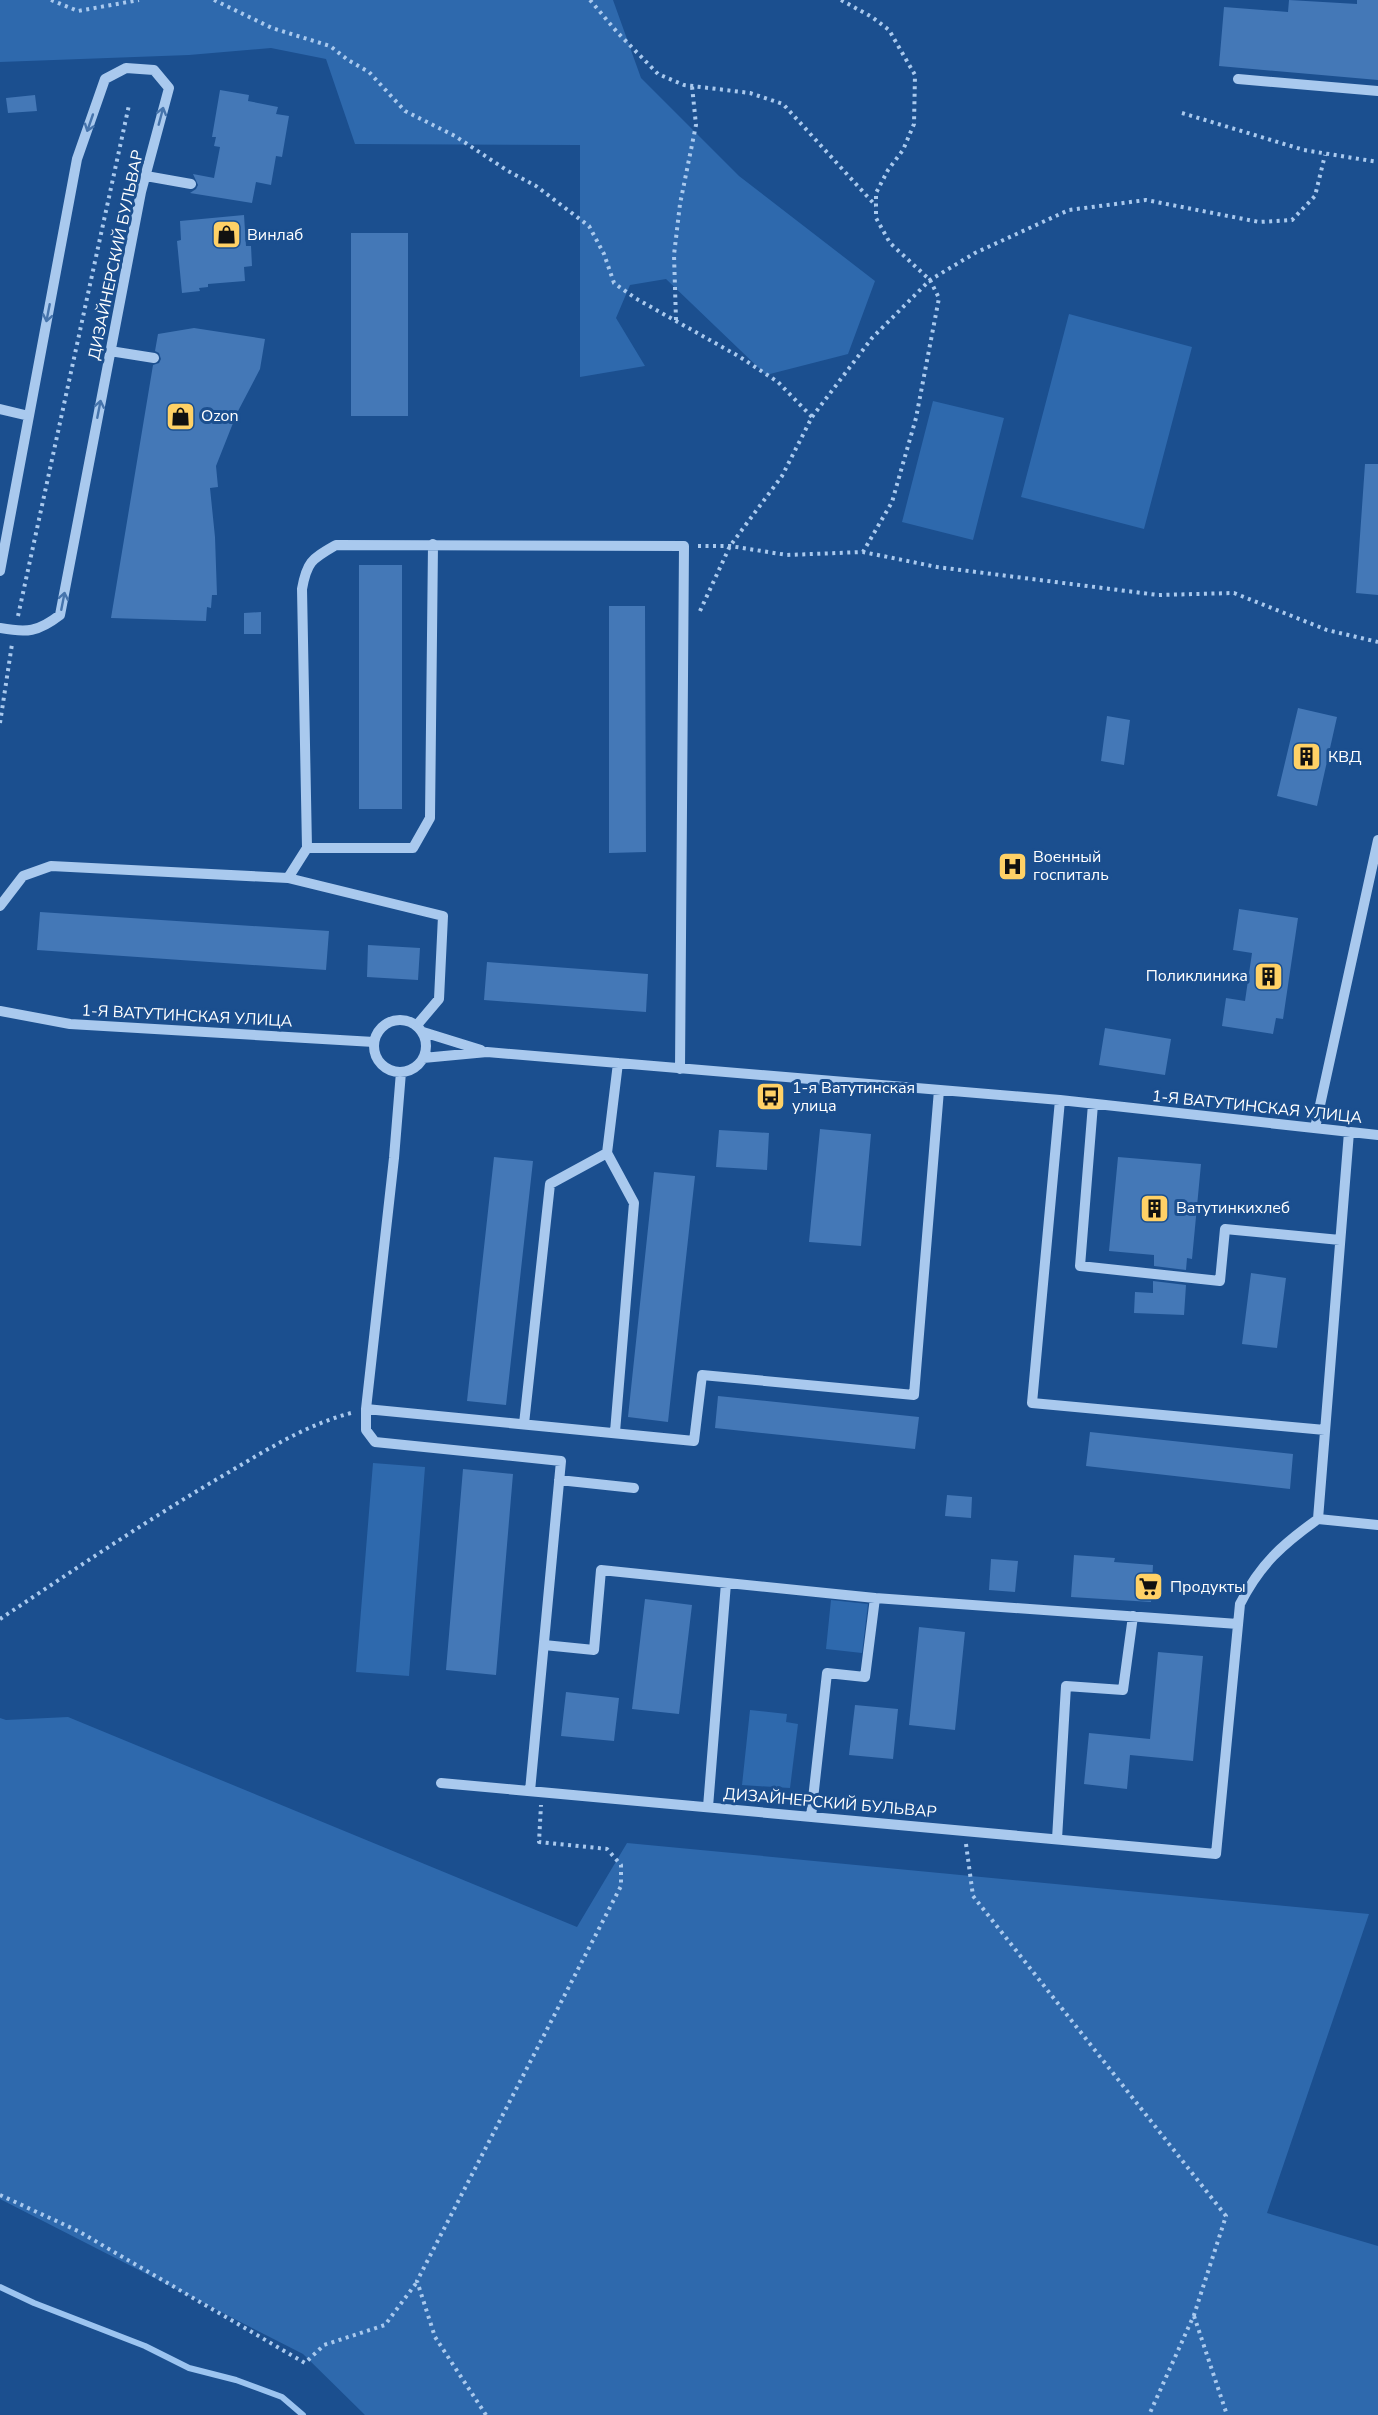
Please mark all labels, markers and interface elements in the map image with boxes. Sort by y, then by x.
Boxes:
one-way arrow [156,107,168,126]
one-way arrow [83,113,94,132]
street label: ДИЗАЙНЕРСКИЙ БУЛЬВАР [83,148,149,362]
shop icon: Винлаб [210,219,242,251]
place label: Винлаб [247,224,303,246]
one-way arrow [42,303,53,323]
one-way arrow [94,400,105,420]
shop icon: Ozon [164,400,196,432]
place label: Ozon [201,405,239,427]
one-way arrow [58,592,69,611]
building icon: КВД [1291,741,1323,773]
place label: КВД [1328,746,1362,768]
place label: Военный госпиталь [1033,846,1109,886]
hospital icon: Военный госпиталь [996,850,1028,882]
building icon: Поликлиника [1253,960,1285,992]
place label: Поликлиника [1146,965,1248,987]
street label: 1-Я ВАТУТИНСКАЯ УЛИЦА [81,999,293,1033]
place label: 1-я Ватутинская улица [792,1077,915,1117]
bus stop icon: 1-я Ватутинская улица [755,1081,787,1113]
street label: 1-Я ВАТУТИНСКАЯ УЛИЦА [1151,1085,1364,1129]
building icon: Ватутинкихлеб [1139,1192,1171,1224]
place label: Ватутинкихлеб [1176,1197,1290,1219]
supermarket icon: Продукты [1133,1571,1165,1603]
place label: Продукты [1170,1576,1246,1598]
street label: ДИЗАЙНЕРСКИЙ БУЛЬВАР [723,1783,937,1823]

